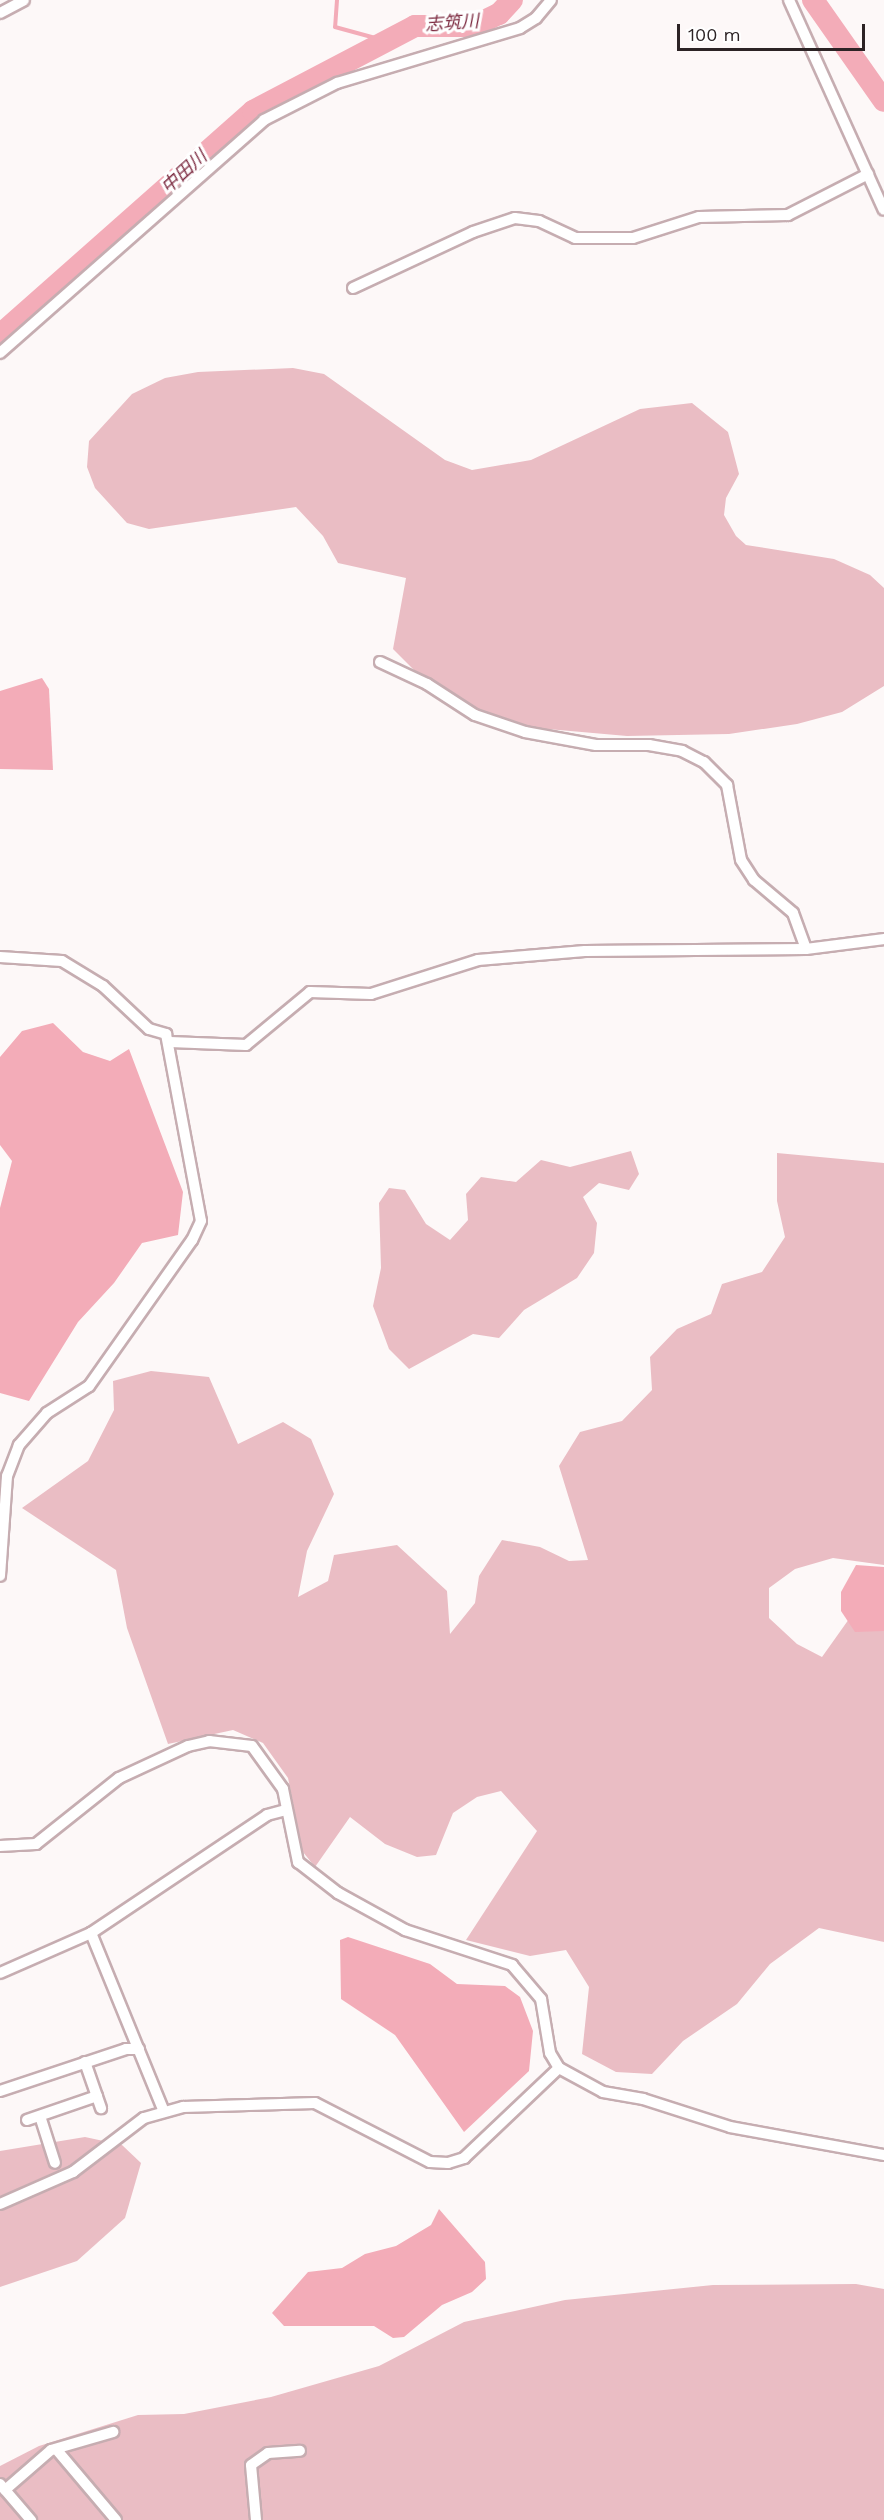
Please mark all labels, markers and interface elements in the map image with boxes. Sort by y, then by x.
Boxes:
water label: 志筑川 [424,10,480,36]
scale bar [680,12,868,50]
text: 100 m [688,24,741,45]
water label: 中田川 [157,146,211,198]

